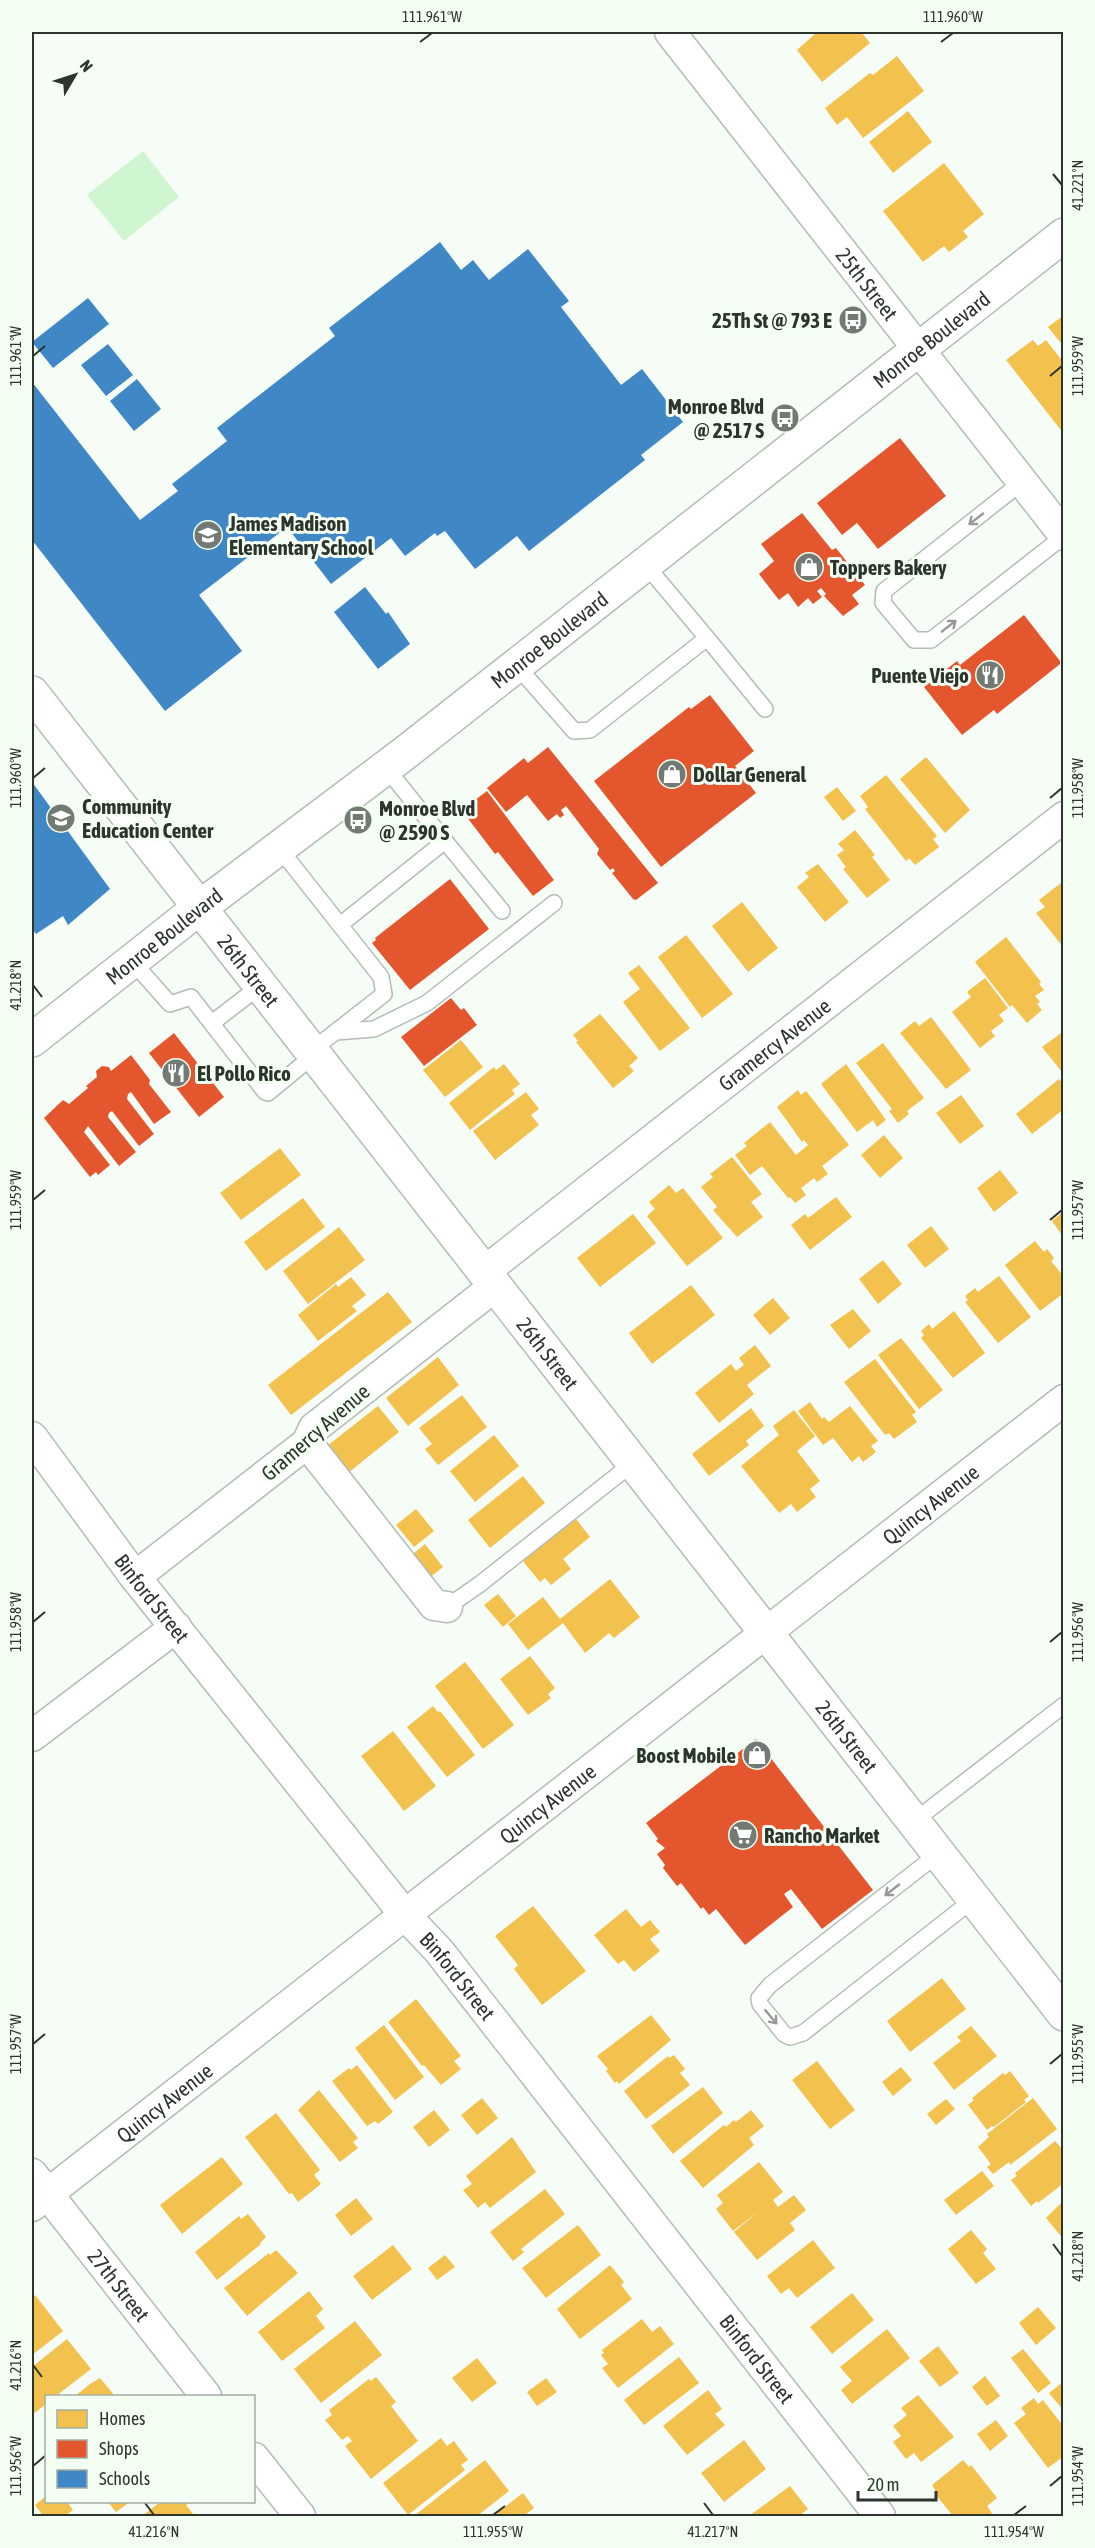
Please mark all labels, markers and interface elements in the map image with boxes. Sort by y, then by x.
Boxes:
text: 111.961°W [402,8,462,25]
text: 111.960°W [923,8,983,25]
north arrow [45,45,105,105]
text: N [77,56,97,75]
text: 41.221°N [1069,160,1086,210]
street label: 25th Street [832,243,903,325]
street label: Monroe Boulevard [868,286,994,393]
bus stop icon: 25Th St @ 793 E [837,304,869,336]
place label: 25Th St @ 793 E [712,308,832,332]
text: 111.961°W [7,326,24,386]
text: 111.959°W [1069,336,1086,396]
place label: Monroe Blvd @ 2517 S [668,394,764,442]
bus stop icon: Monroe Blvd @ 2517 S [769,402,801,434]
place label: James Madison Elementary School [228,511,374,559]
one-way arrow [968,512,984,525]
school or university icon: James Madison Elementary School [192,519,224,551]
shop icon: Toppers Bakery [793,551,825,583]
place label: Toppers Bakery [830,555,947,579]
street label: Monroe Boulevard [486,586,612,693]
one-way arrow [941,619,957,632]
restaurant icon: Puente Viejo [974,659,1006,691]
place label: Puente Viejo [871,663,969,687]
text: 111.960°W [7,748,24,808]
shop icon: Dollar General [656,758,688,790]
text: 111.958°W [1069,758,1086,818]
place label: Dollar General [693,762,807,786]
place label: Community Education Center [82,794,214,842]
place label: Monroe Blvd @ 2590 S [379,796,475,844]
school or university icon: Community Education Center [45,802,77,834]
bus stop icon: Monroe Blvd @ 2590 S [342,804,374,836]
street label: Monroe Boulevard [101,883,227,989]
street label: 26th Street [213,929,284,1011]
text: 41.218°N [7,960,24,1010]
street label: Gramercy Avenue [714,993,835,1095]
restaurant icon: El Pollo Rico [160,1057,192,1089]
place label: El Pollo Rico [197,1061,291,1085]
text: 111.959°W [7,1170,24,1230]
text: 111.957°W [1069,1180,1086,1240]
street label: 26th Street [512,1312,584,1394]
street label: Gramercy Avenue [256,1379,374,1485]
street label: Quincy Avenue [878,1459,983,1549]
street label: Binford Street [110,1549,194,1647]
text: 111.958°W [7,1592,24,1652]
text: 111.956°W [1069,1602,1086,1662]
street label: 26th Street [811,1695,883,1777]
shop icon: Boost Mobile [741,1739,773,1771]
place label: Boost Mobile [636,1743,736,1767]
street label: Quincy Avenue [495,1759,600,1848]
supermarket icon: Rancho Market [727,1819,759,1851]
place label: Rancho Market [764,1823,880,1847]
one-way arrow [884,1883,900,1896]
street label: Binford Street [415,1927,500,2025]
one-way arrow [764,2009,777,2025]
text: 111.957°W [7,2014,24,2074]
text: 111.955°W [1069,2024,1086,2084]
street label: Quincy Avenue [112,2058,217,2147]
text: 41.218°N [1069,2231,1086,2281]
street label: 27th Street [83,2244,155,2326]
street label: Binford Street [715,2309,799,2408]
text: 41.216°N [7,2340,24,2390]
legend [45,2395,255,2503]
text: Homes [99,2408,145,2429]
text: 111.956°W [7,2436,24,2496]
text: Shops [99,2438,139,2459]
text: 111.954°W [1069,2446,1086,2506]
scale bar [858,2464,936,2502]
text: Schools [99,2468,150,2489]
text: 20 m [867,2474,899,2495]
text: 41.216°N [129,2523,179,2540]
text: 111.955°W [463,2523,523,2540]
text: 41.217°N [688,2523,738,2540]
text: 111.954°W [984,2523,1044,2540]

